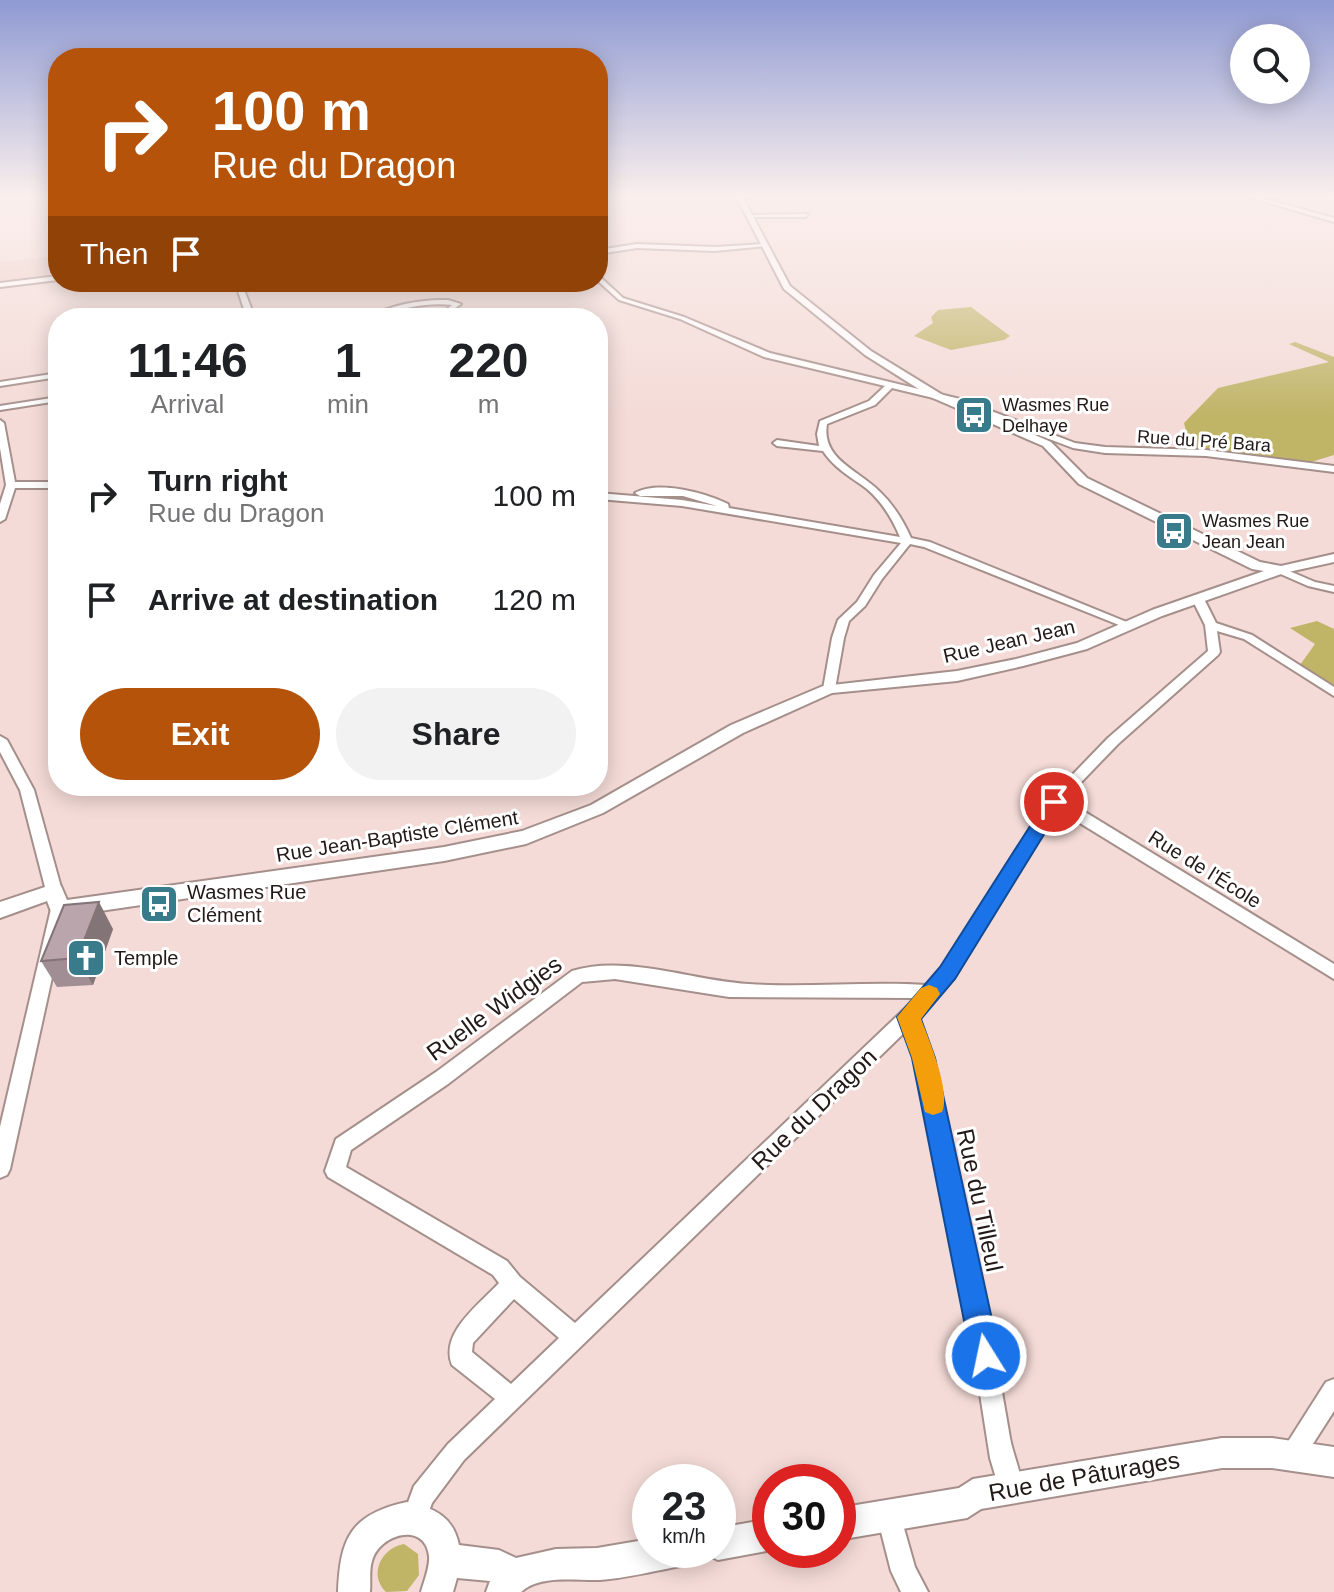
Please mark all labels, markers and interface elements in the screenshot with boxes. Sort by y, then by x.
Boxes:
map controls [1230,24,1310,104]
button: search [1230,24,1310,104]
text: 100 m [212,79,371,142]
icon: right [80,80,184,184]
text: Rue du Dragon [212,145,456,186]
icon: arrive [164,232,208,276]
text: Then [80,237,148,270]
text: 11:46 [127,334,248,387]
text: 1 [335,334,361,387]
text: 220 [448,334,529,387]
text: Arrival [151,389,224,419]
text: min [327,389,369,419]
text: m [478,389,499,419]
bus stop icon: Wasmes Rue Delhaye [953,394,995,436]
place label: Wasmes Rue Delhaye [1002,395,1109,436]
street label: Rue du Pré Bara [1136,426,1273,456]
text: Turn right [148,464,287,497]
icon: right [80,474,124,518]
text: 100 m [493,479,576,512]
text: Rue du Dragon [148,498,324,528]
bus stop icon: Wasmes Rue Jean Jean [1153,510,1195,552]
place label: Wasmes Rue Jean Jean [1202,511,1309,552]
icon: arrive [80,578,124,622]
text: Arrive at destination [148,583,438,616]
text: 120 m [493,583,576,616]
street label: Rue Jean Jean [941,615,1077,667]
button: Exit [80,688,320,780]
button: Share [336,688,576,780]
pin [1020,768,1088,836]
icon: arrive [1032,780,1076,824]
street label: Rue Jean-Baptiste Clément [274,806,520,866]
street label: Rue de l'École [1145,826,1265,912]
place label: Wasmes Rue Clément [187,881,306,926]
bus stop icon: Wasmes Rue Clément [138,883,180,925]
church icon: Temple [65,937,107,979]
place label: Temple [114,947,178,969]
street label: Ruelle Widgies [421,950,567,1066]
street label: Rue du Dragon [746,1043,882,1175]
street label: Rue du Tilleul [952,1126,1008,1274]
position arrow [944,1314,1028,1398]
street label: Rue de Pâturages [986,1446,1182,1506]
speed limit sign: 30 [752,1464,856,1568]
text: 23 [662,1484,706,1528]
text: km/h [662,1525,706,1547]

